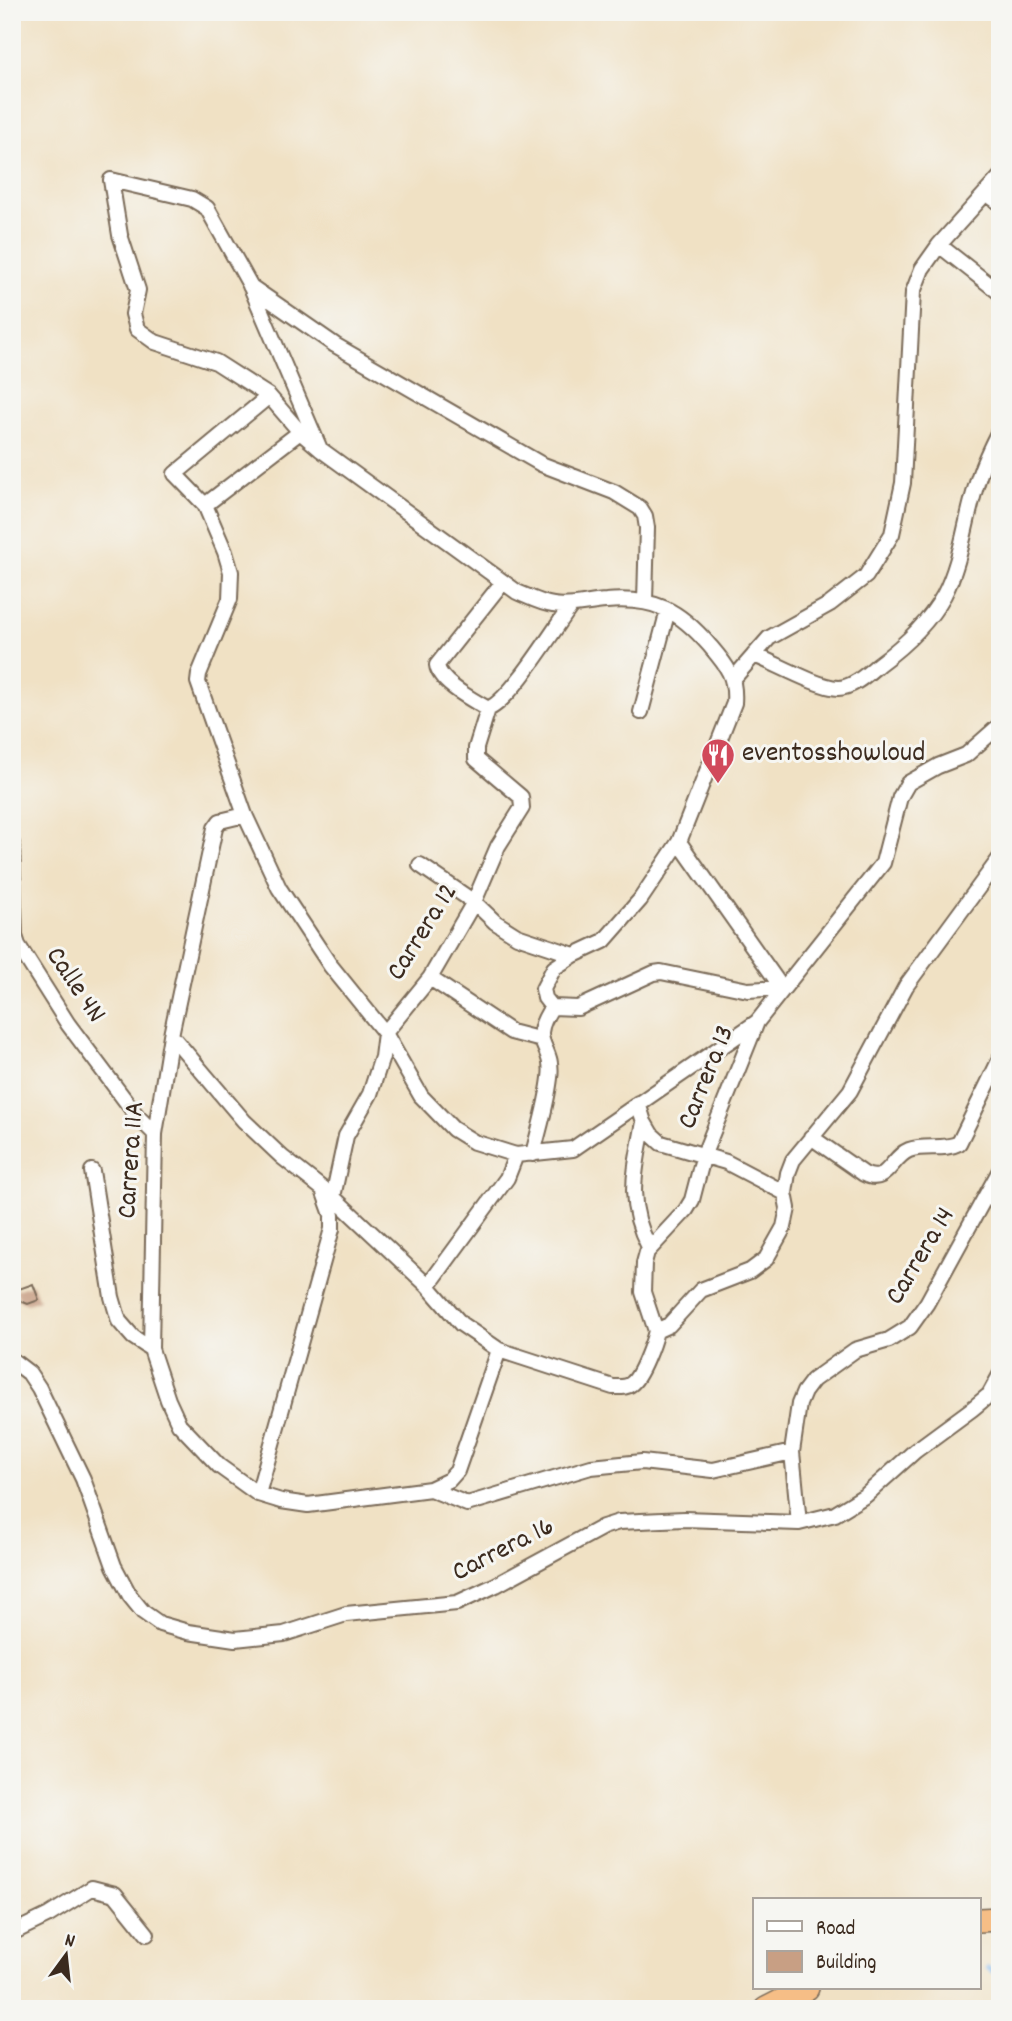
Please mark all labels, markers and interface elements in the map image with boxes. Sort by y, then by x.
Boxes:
place label: eventosshowloud [742,735,925,775]
restaurant icon: eventosshowloud [699,736,737,785]
street label: Carrera 12 [378,876,470,990]
street label: Calle 4N [34,940,114,1032]
street label: Carrera 13 [669,1020,747,1136]
street label: Carrera 11A [109,1100,157,1220]
street label: Carrera 14 [877,1201,967,1313]
street label: Carrera 16 [446,1508,562,1594]
legend [753,1898,981,1990]
text: Road [816,1915,855,1945]
north arrow [32,1920,102,1990]
text: N [61,1928,78,1956]
text: Building [816,1949,876,1979]

